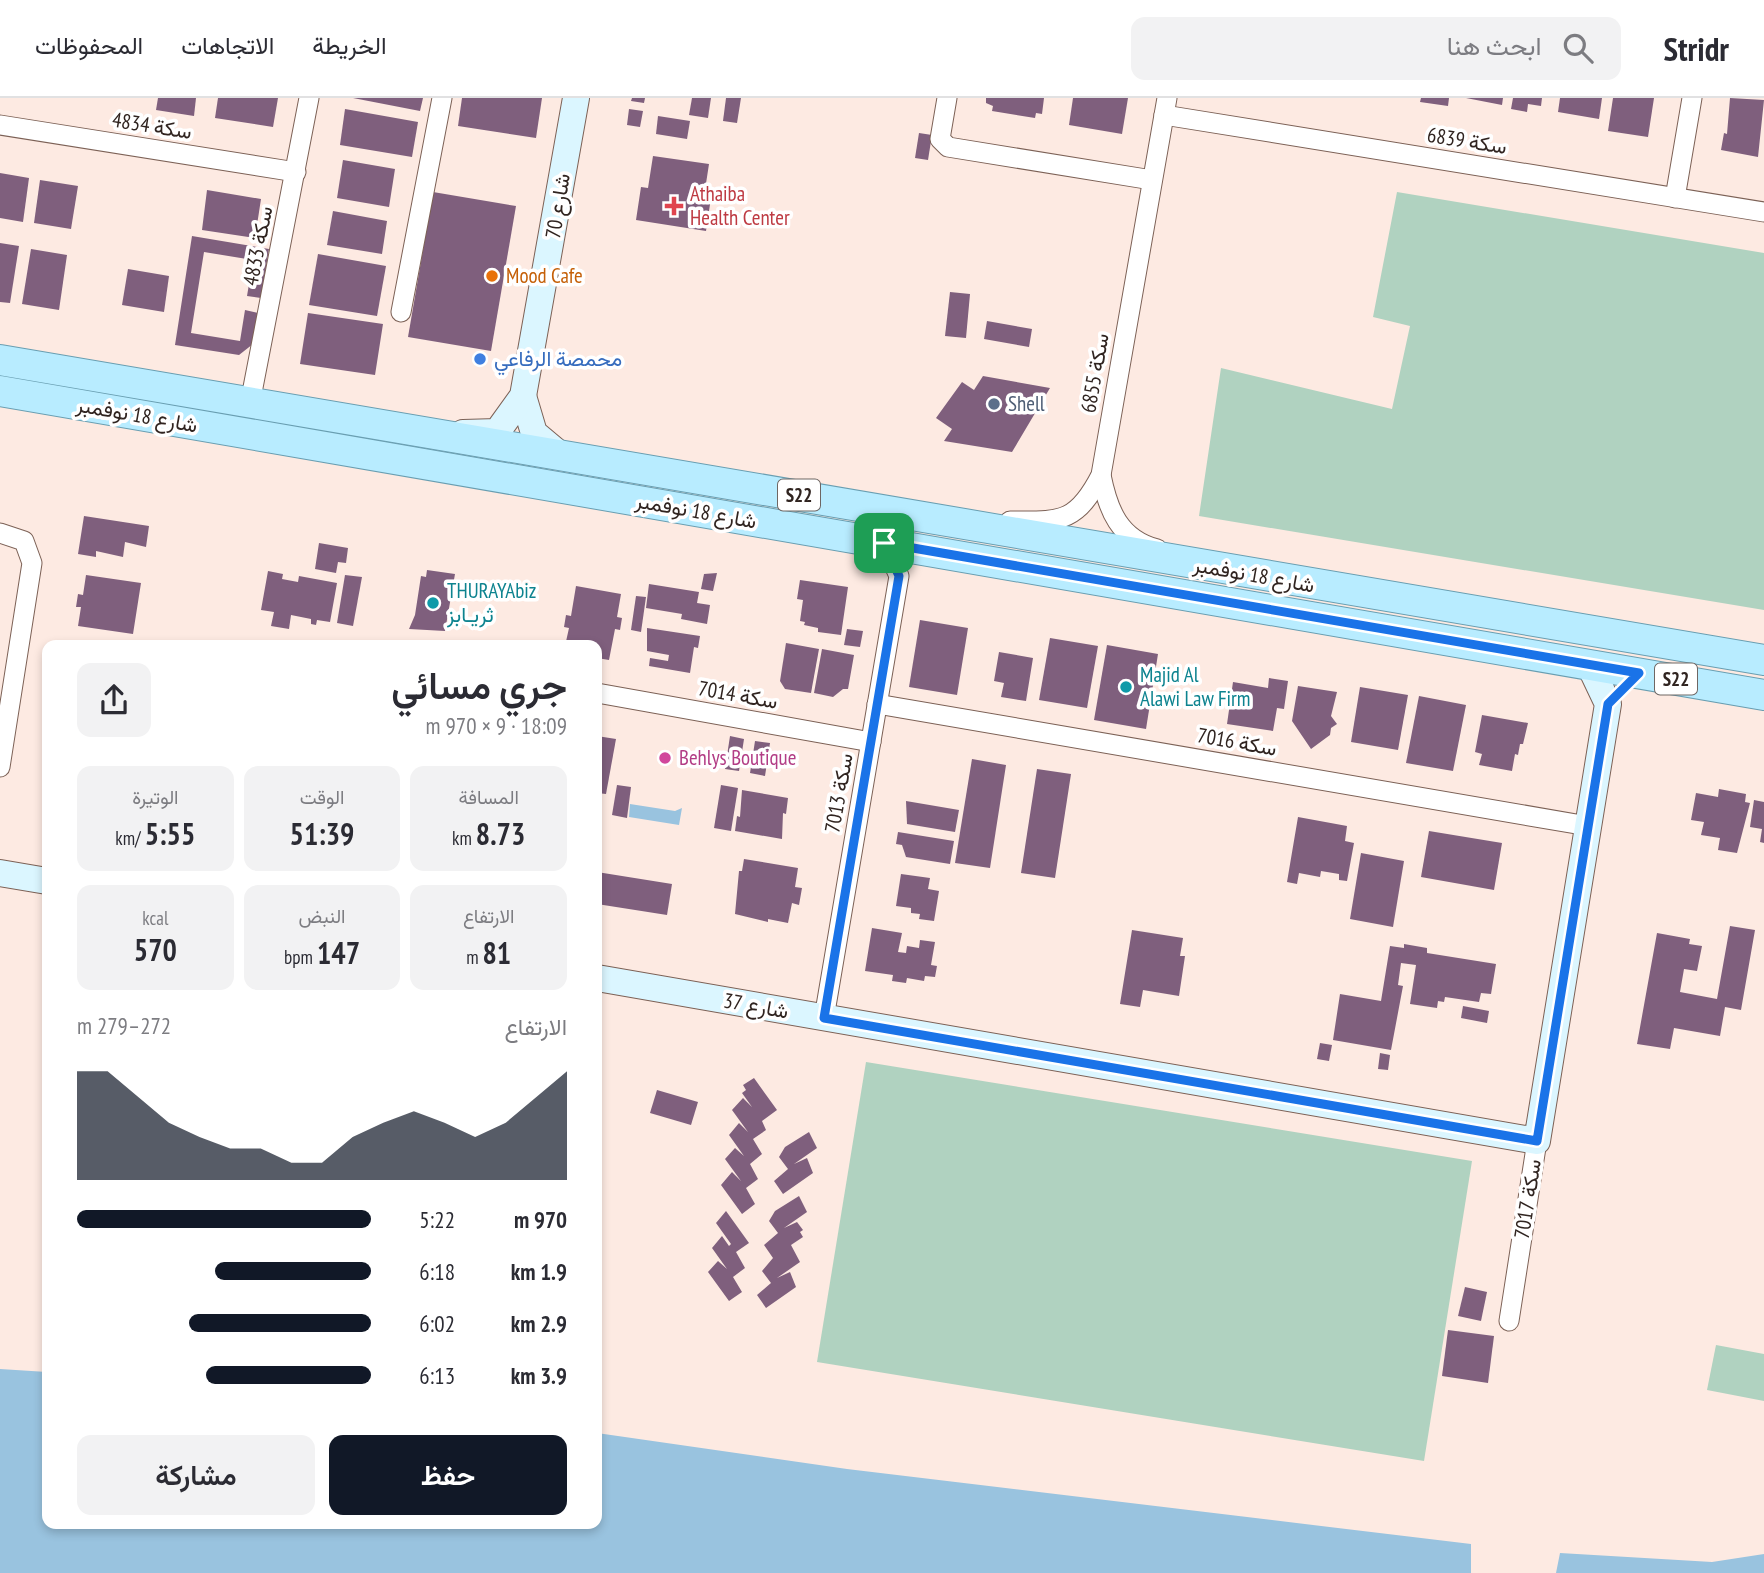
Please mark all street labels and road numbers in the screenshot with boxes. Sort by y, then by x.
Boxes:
street label: سكة 4834 [110,106,194,145]
street label: سكة 6839 [1425,121,1509,160]
street label: شارع 70 [539,171,577,241]
street label: سكة 4833 [237,204,278,288]
street label: سكة 6855 [1074,331,1115,415]
street label: شارع 18 نوفمبر [73,390,200,439]
road number: S22 [778,480,820,510]
street label: شارع 18 نوفمبر [632,486,759,535]
street label: شارع 18 نوفمبر [1190,550,1317,599]
road number: S22 [1655,664,1697,694]
street label: سكة 7014 [696,674,780,715]
street label: سكة 7016 [1195,721,1279,762]
street label: سكة 7013 [818,751,859,835]
street label: شارع 37 [721,987,791,1025]
street label: سكة 7017 [1508,1157,1547,1241]

